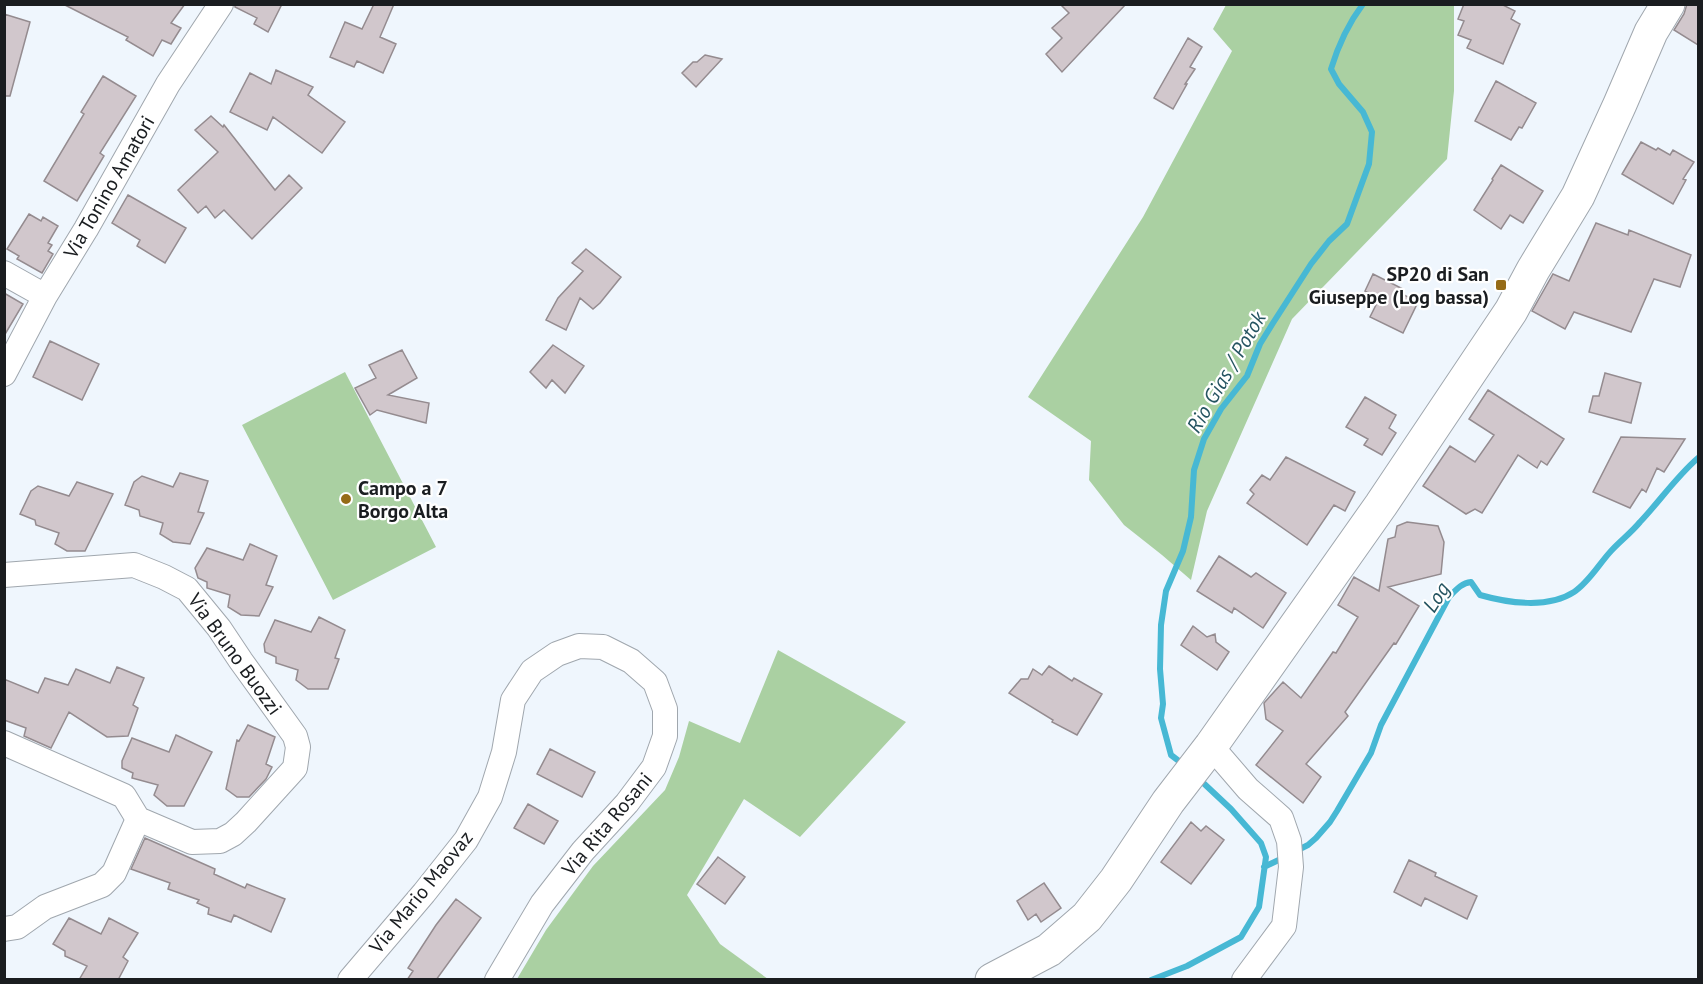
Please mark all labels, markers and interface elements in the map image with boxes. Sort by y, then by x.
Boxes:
street label: Via Tonino Amatori [57,111,160,264]
place label: SP20 di San Giuseppe (Log bassa) [1309,261,1489,310]
marker: SP20 di San Giuseppe (Log bassa) [1494,278,1508,292]
water label: Rio Gias / Potok [1180,305,1272,437]
place label: Campo a 7 Borgo Alta [358,475,448,524]
marker: Campo a 7 Borgo Alta [339,492,353,506]
water label: Log [1416,576,1456,617]
street label: Via Bruno Buozzi [181,587,288,720]
street label: Via Rita Rosani [555,767,658,882]
street label: Via Mario Maovaz [363,825,479,960]

